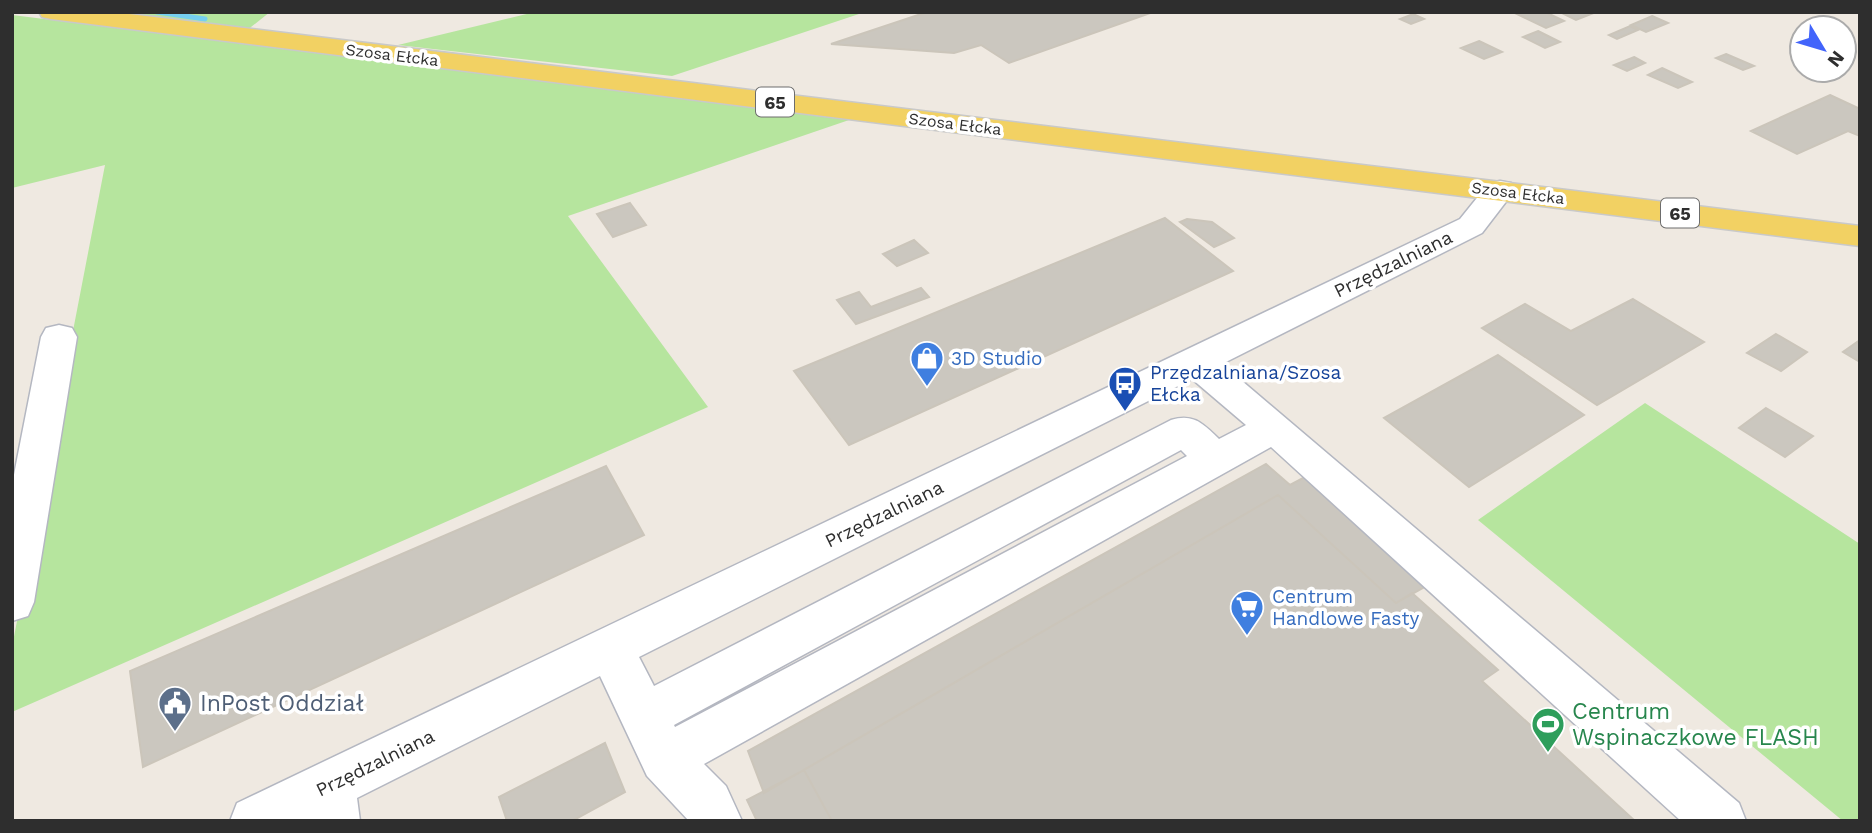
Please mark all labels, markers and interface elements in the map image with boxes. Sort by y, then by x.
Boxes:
north arrow [1788,14,1858,84]
street label: Szosa Ełcka [344,40,440,70]
text: N [1823,47,1849,72]
road number: 65 [756,88,794,116]
street label: Szosa Ełcka [907,109,1003,139]
street label: Szosa Ełcka [1470,178,1566,208]
road number: 65 [1661,198,1699,228]
street label: Przędzalniana [1330,225,1456,303]
shop icon: 3D Studio [908,339,946,388]
place label: 3D Studio [951,347,1043,370]
place label: Przędzalniana/Szosa Ełcka [1150,361,1342,406]
bus stop icon: Przędzalniana/Szosa Ełcka [1106,364,1144,413]
street label: Przędzalniana [821,475,947,553]
place label: Centrum Handlowe Fasty [1272,585,1420,630]
supermarket icon: Centrum Handlowe Fasty [1228,588,1266,637]
public building icon: InPost Oddział [156,684,194,733]
place label: InPost Oddział [200,690,364,717]
place label: Centrum Wspinaczkowe FLASH [1572,698,1819,751]
sports icon: Centrum Wspinaczkowe FLASH [1529,705,1567,754]
street label: Przędzalniana [312,724,438,802]

